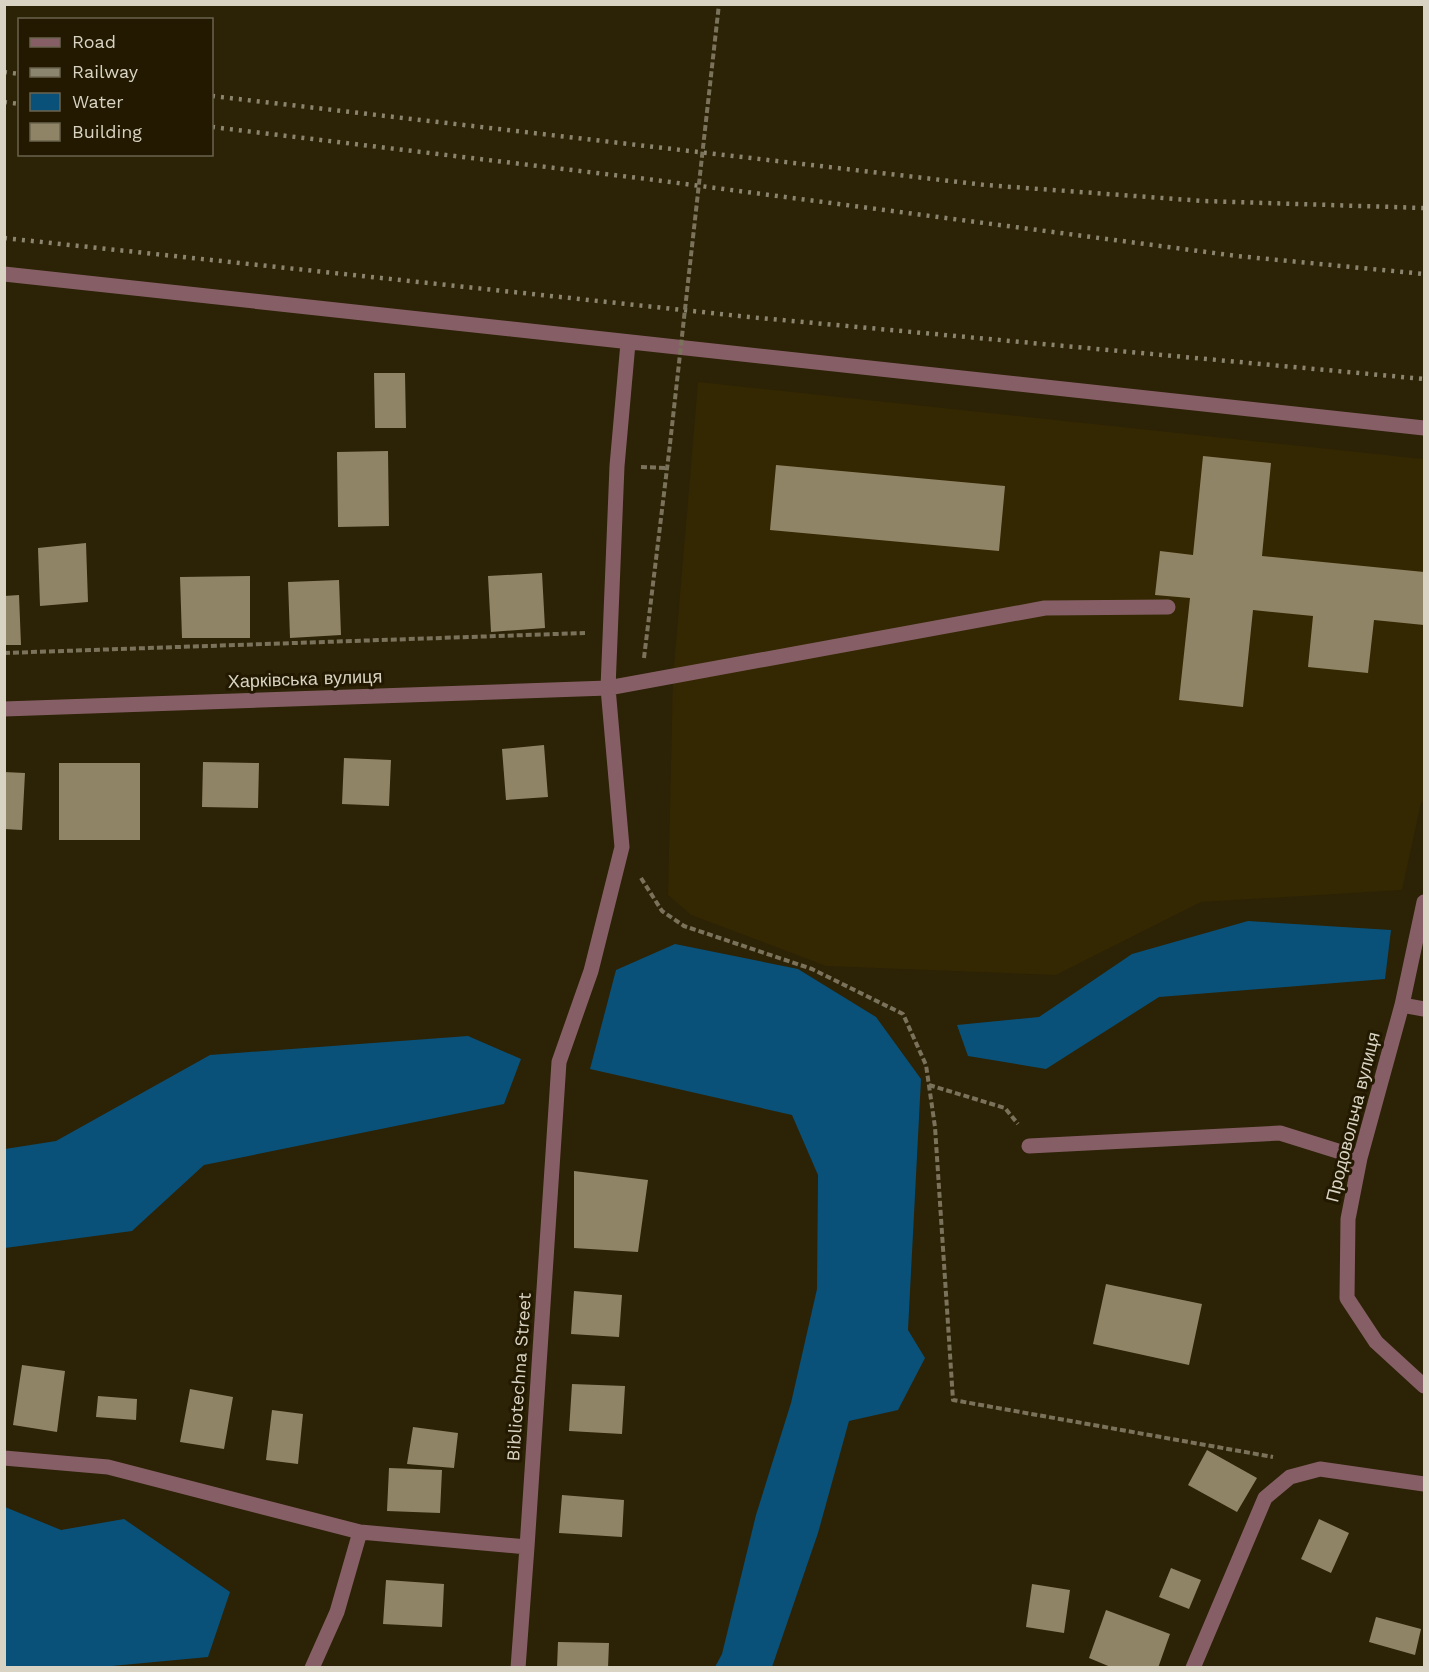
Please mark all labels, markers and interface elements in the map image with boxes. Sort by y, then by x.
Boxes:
legend [18,18,213,156]
text: Road [72,31,116,52]
text: Railway [72,61,139,82]
text: Water [72,91,124,112]
text: Building [72,121,142,142]
street label: Харківська вулиця [227,665,383,692]
street label: Продовольча вулиця [1321,1030,1384,1204]
street label: Bibliotechna Street [502,1291,535,1462]

